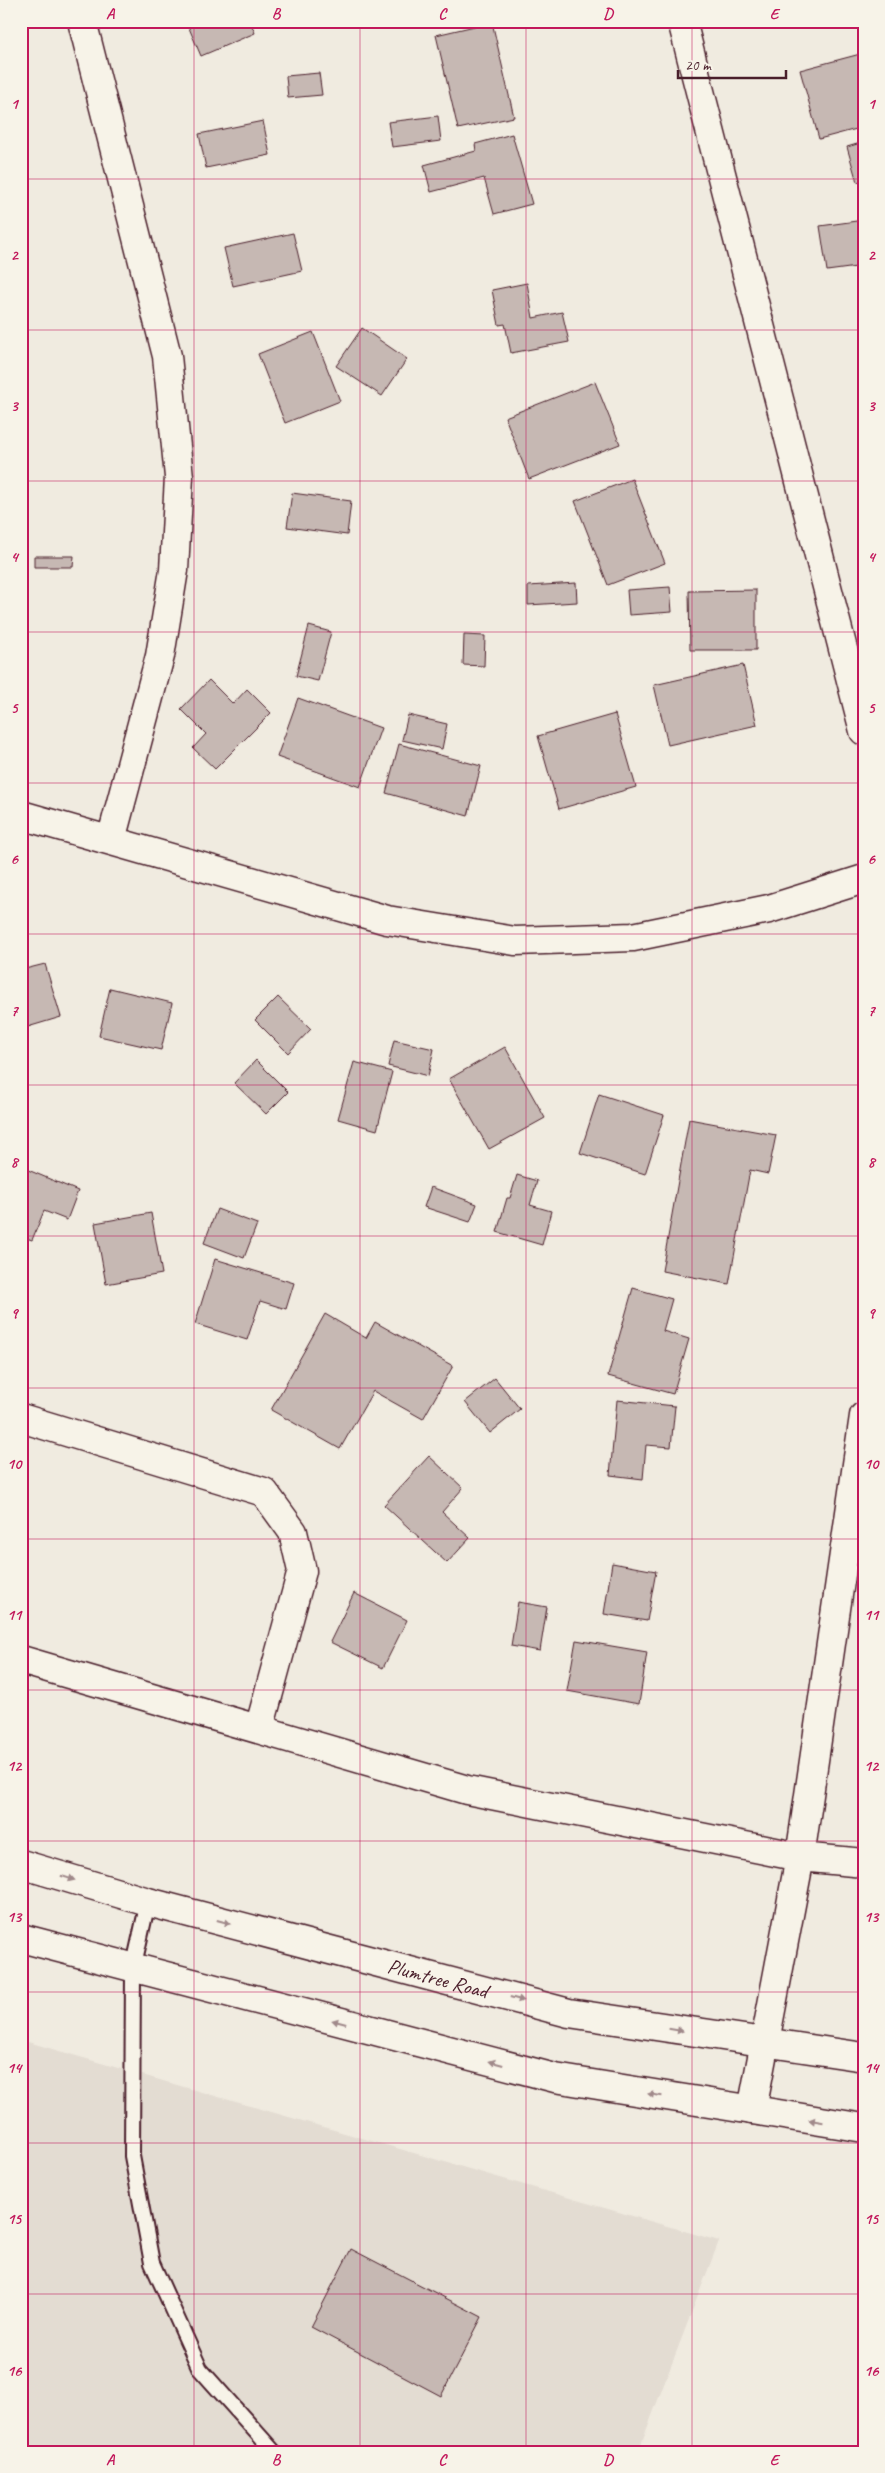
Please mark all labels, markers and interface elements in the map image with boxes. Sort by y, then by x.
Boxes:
text: A [106,4,116,24]
text: B [272,4,282,24]
text: C [438,4,448,24]
text: D [603,4,614,24]
text: E [770,4,781,24]
scale bar [678,48,785,80]
text: 20 m [685,56,712,75]
text: 1 [10,94,19,114]
text: 1 [867,94,876,114]
text: 2 [10,245,19,265]
text: 2 [867,245,876,265]
text: 3 [10,396,19,416]
text: 3 [867,396,876,416]
text: 4 [10,547,19,567]
text: 4 [867,547,876,567]
text: 5 [11,698,20,718]
text: 5 [868,698,877,718]
text: 6 [10,849,19,869]
text: 6 [867,849,876,869]
text: 7 [10,1001,19,1021]
text: 7 [867,1001,876,1021]
text: 8 [10,1152,19,1172]
text: 8 [867,1152,876,1172]
text: 9 [10,1303,19,1323]
text: 9 [867,1303,876,1323]
text: 10 [7,1454,23,1474]
text: 10 [864,1454,880,1474]
text: 11 [7,1605,23,1625]
text: 11 [864,1605,880,1625]
text: 12 [7,1756,23,1776]
text: 12 [864,1756,880,1776]
one-way arrow [61,1874,76,1882]
text: 13 [7,1907,23,1927]
text: 13 [864,1907,880,1927]
one-way arrow [217,1918,232,1926]
street label: Plumtree Road [385,1953,494,2005]
one-way arrow [509,1995,524,2003]
one-way arrow [331,2018,346,2026]
one-way arrow [668,2026,684,2034]
text: 14 [7,2058,23,2078]
text: 14 [864,2058,880,2078]
one-way arrow [488,2059,504,2067]
one-way arrow [647,2090,663,2098]
one-way arrow [807,2116,823,2124]
text: 15 [7,2209,23,2229]
text: 15 [864,2209,880,2229]
text: 16 [7,2361,23,2381]
text: 16 [864,2361,880,2381]
text: A [106,2450,116,2470]
text: B [272,2450,282,2470]
text: C [438,2450,448,2470]
text: D [603,2450,614,2470]
text: E [770,2450,781,2470]

